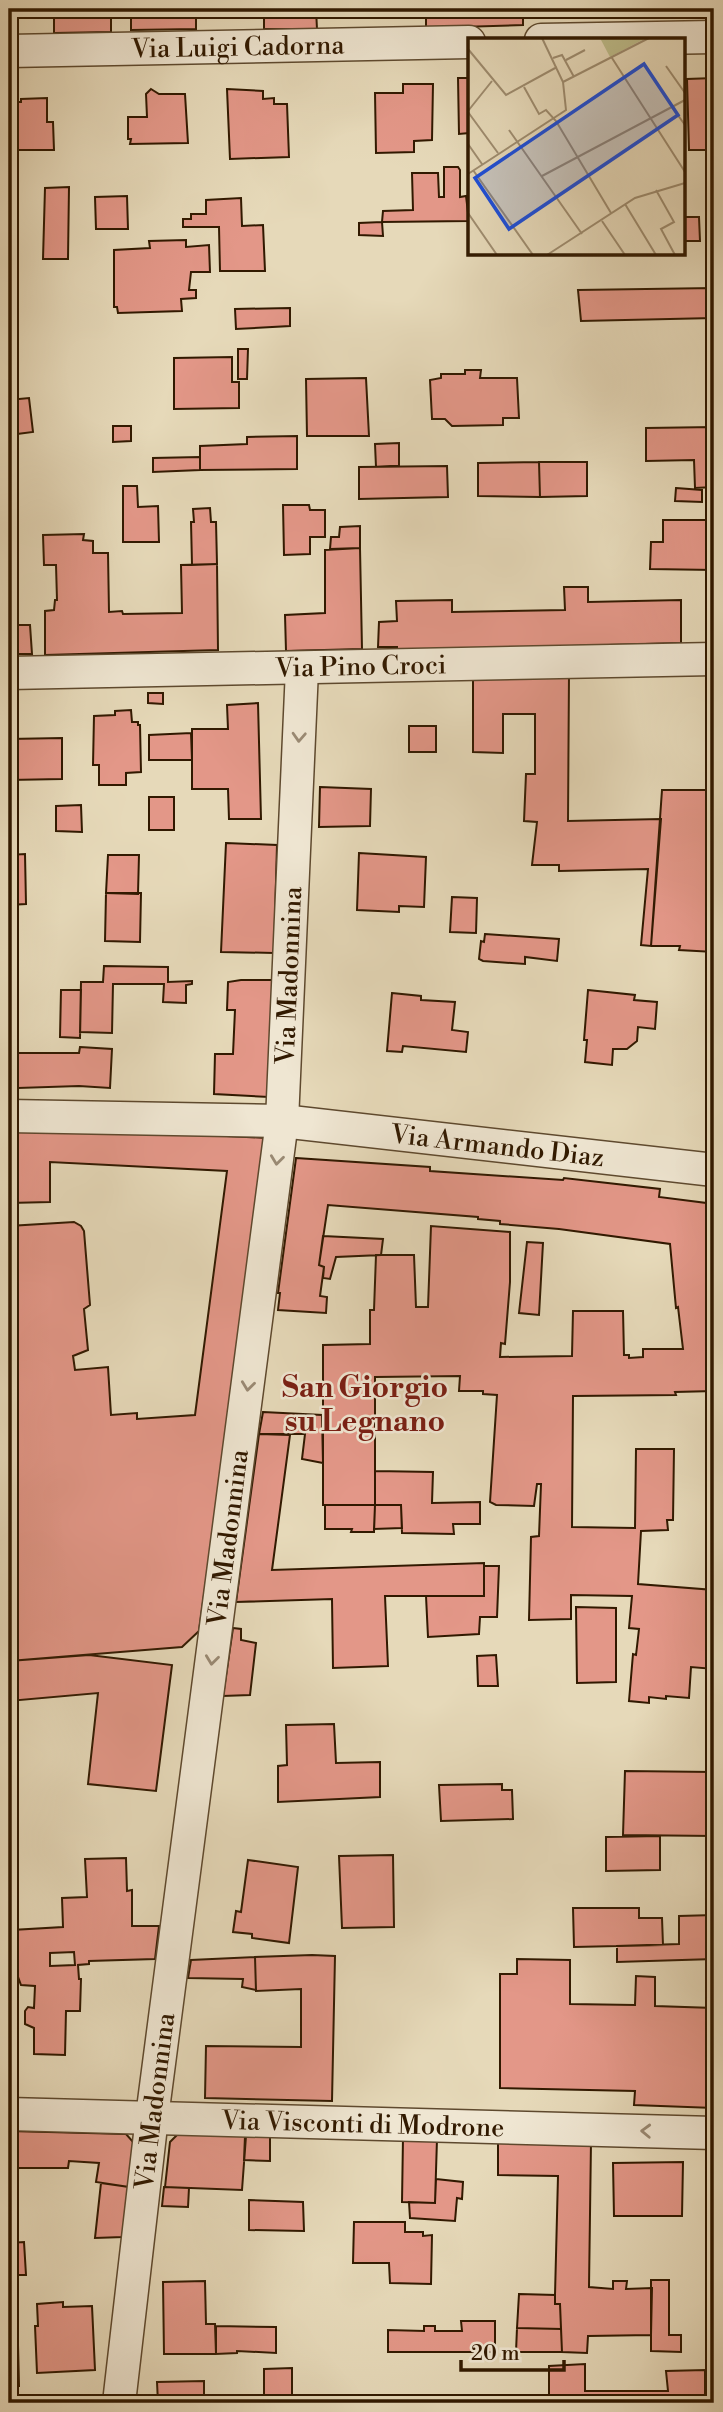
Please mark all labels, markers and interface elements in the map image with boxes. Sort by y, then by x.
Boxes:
street label: Via Luigi Cadorna [130,29,346,66]
inset map [468,38,684,256]
street label: Via Pino Croci [274,649,447,685]
one-way arrow [292,732,307,743]
street label: Via Madonnina [269,885,309,1066]
street label: Via Armando Diaz [388,1118,606,1174]
one-way arrow [270,1154,285,1166]
district label: San Giorgio su Legnano [282,1369,448,1441]
one-way arrow [240,1380,255,1392]
street label: Via Madonnina [201,1447,256,1629]
one-way arrow [204,1654,219,1666]
street label: Via Madonnina [129,2010,183,2192]
street label: Via Visconti di Modrone [220,2105,505,2144]
one-way arrow [640,2124,651,2139]
scale bar [461,2328,564,2372]
text: 20 m [471,2341,520,2367]

